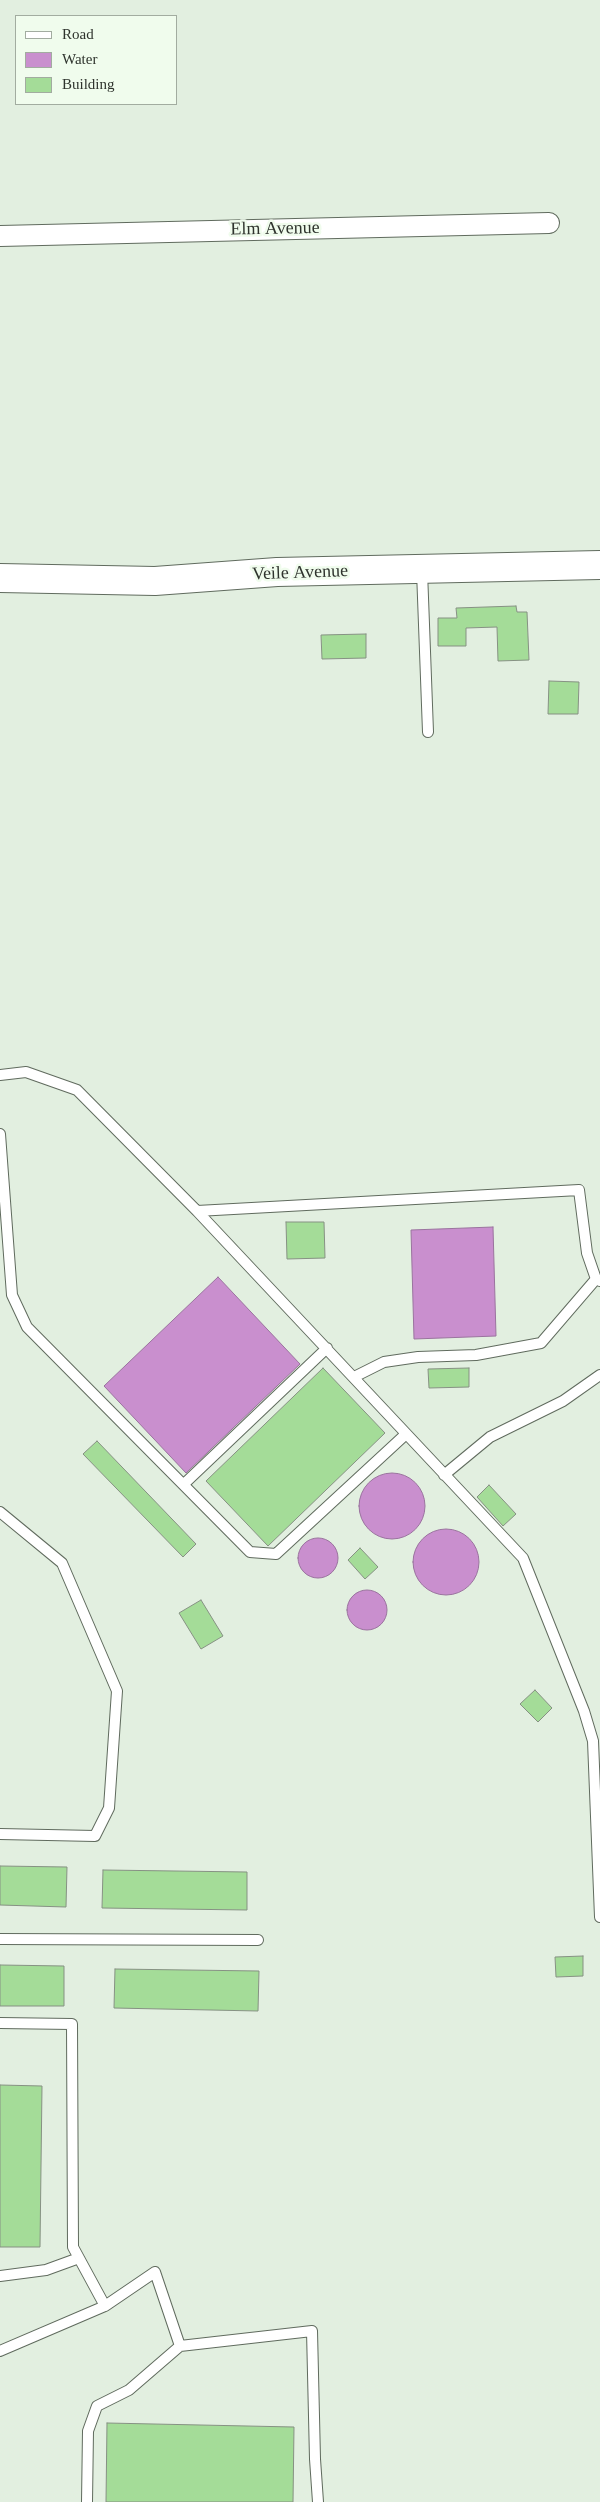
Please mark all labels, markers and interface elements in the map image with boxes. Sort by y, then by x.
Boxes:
legend [15,15,178,105]
text: Road [62,26,94,42]
text: Water [62,51,97,67]
text: Building [62,76,115,92]
street label: Elm Avenue [230,217,320,241]
street label: Veile Avenue [252,561,348,585]

